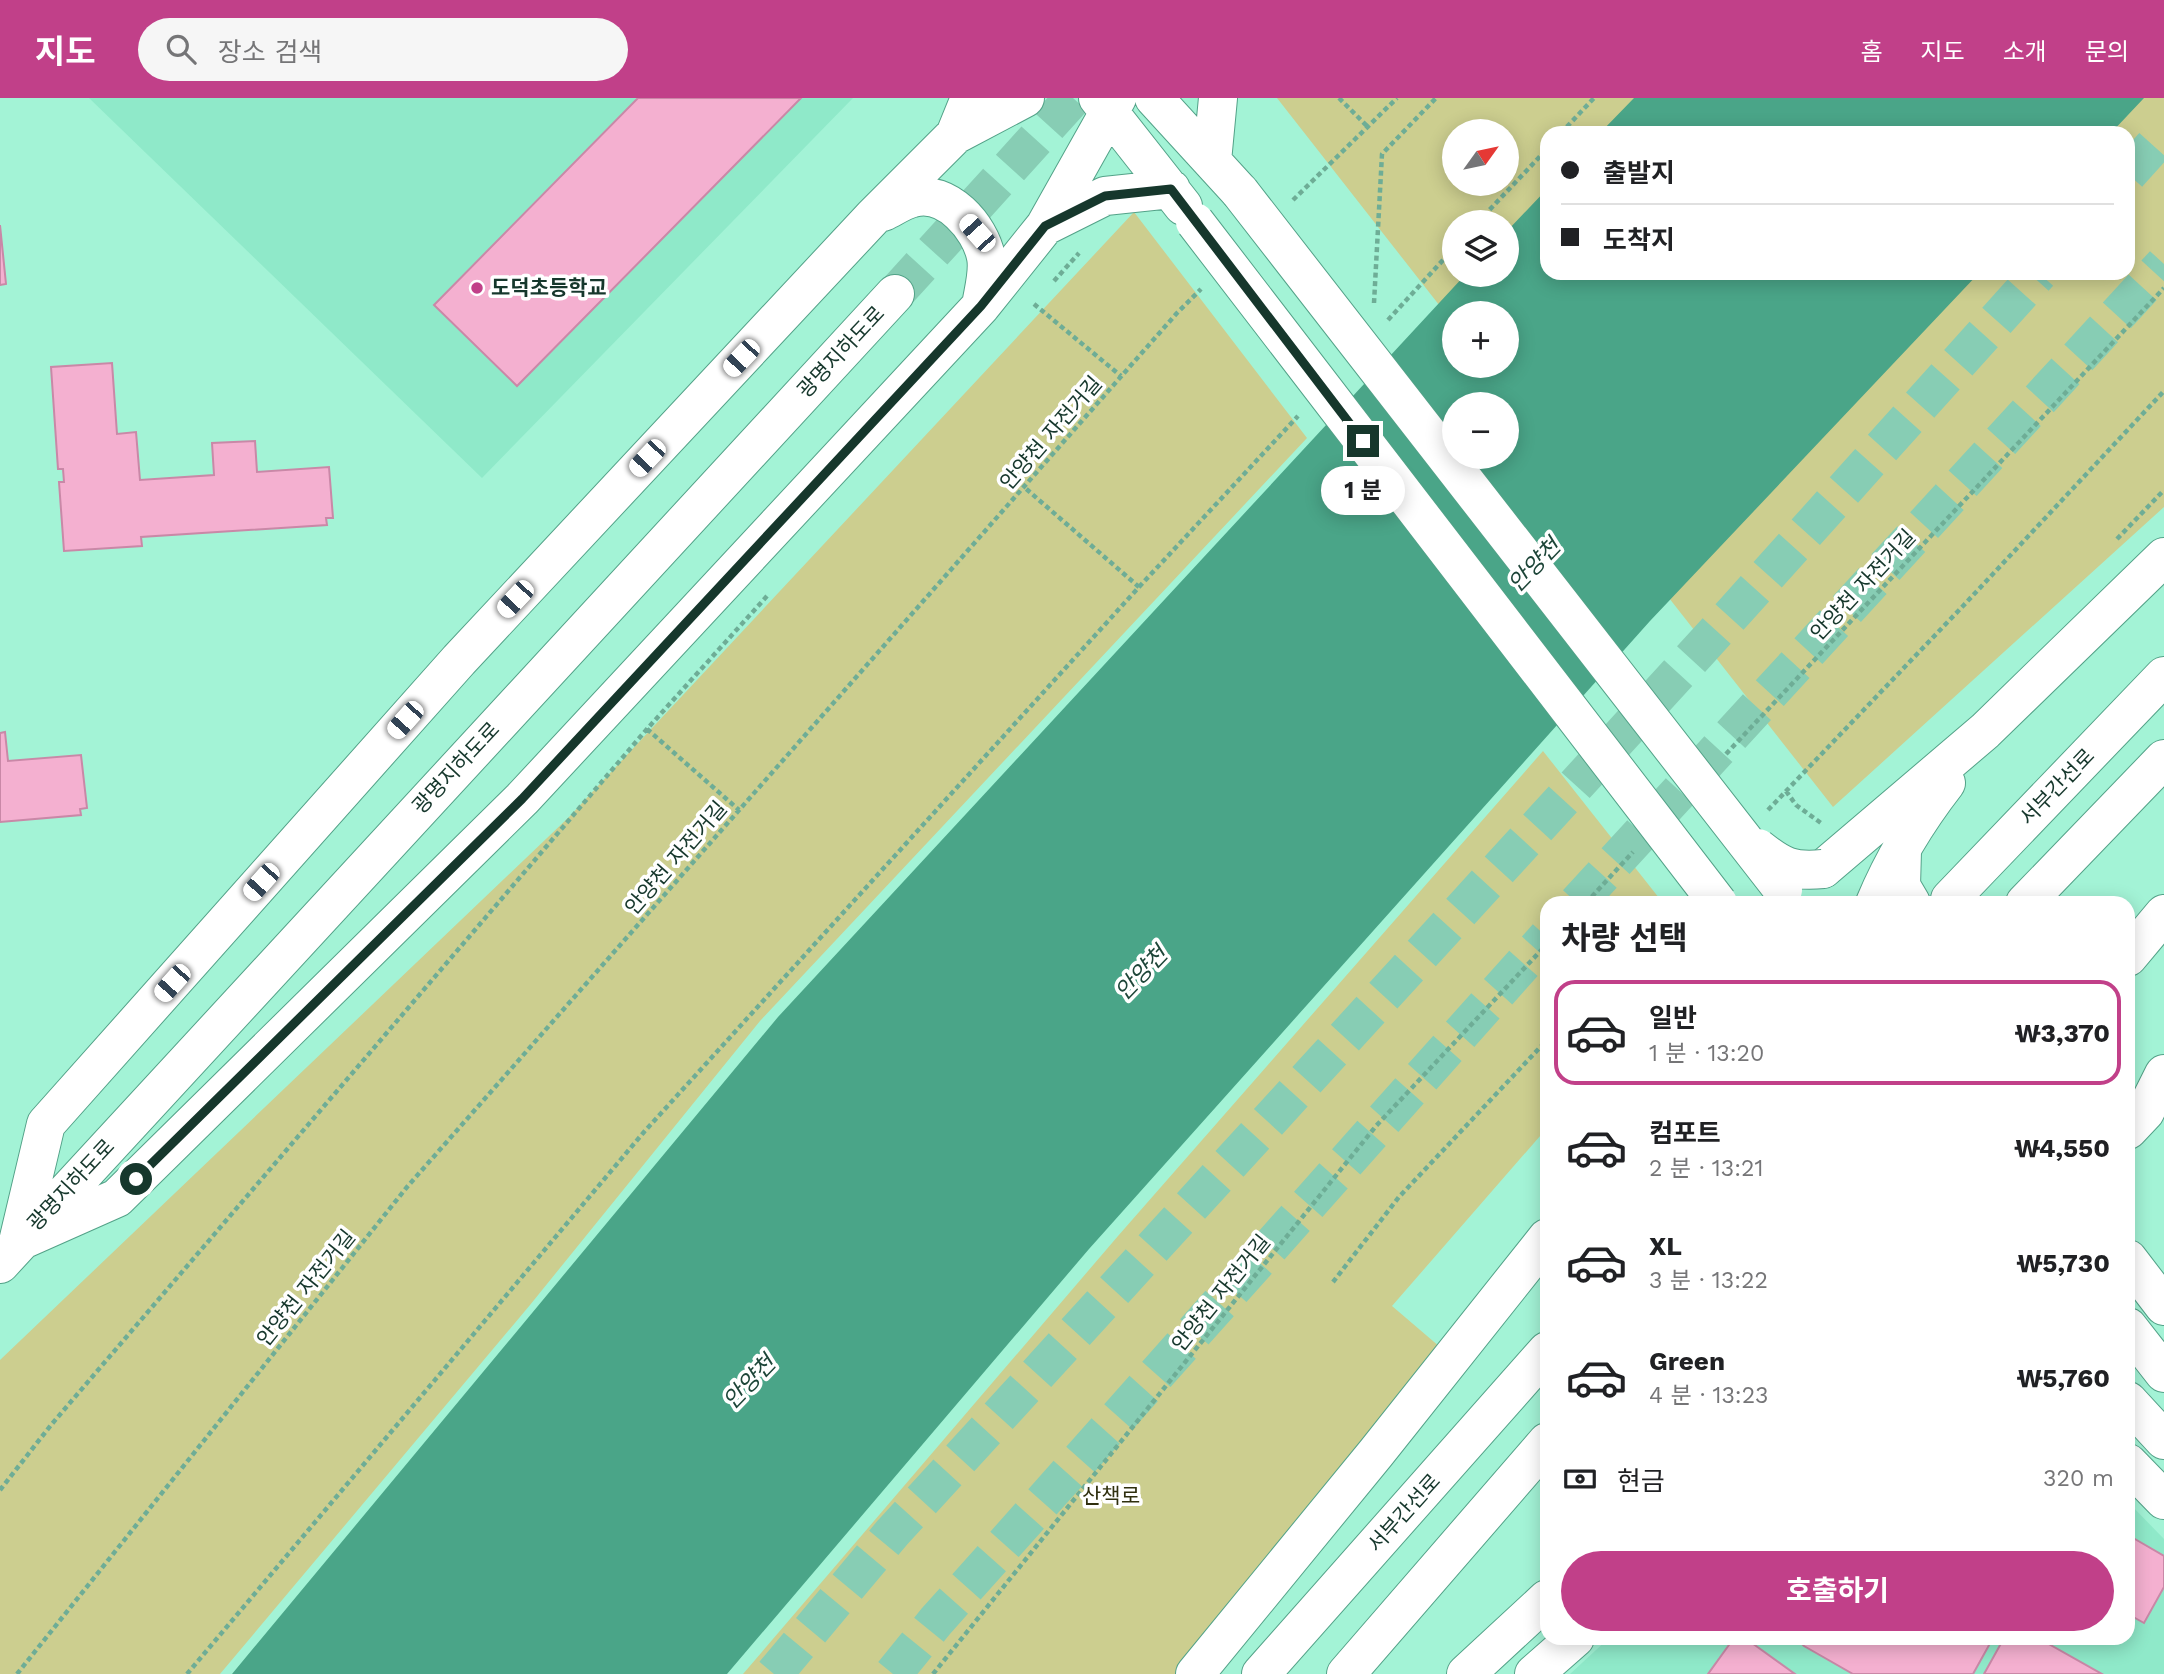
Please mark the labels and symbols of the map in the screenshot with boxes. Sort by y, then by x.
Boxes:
north arrow [1442,119,1519,196]
car [956,210,999,256]
place label: 도덕초등학교 [491,275,607,300]
marker: 도덕초등학교 [469,280,485,296]
street label: 광명지하도로 [792,301,889,403]
car [719,335,764,381]
street label: 안양천 자전거길 [994,371,1107,495]
route end [1347,425,1379,457]
car [625,435,670,481]
callout: 1 분 [1321,466,1405,514]
street label: 안양천 자전거길 [1805,524,1920,645]
water label: 안양천 [1503,531,1568,598]
car [493,576,538,622]
car [384,697,427,743]
street label: 광명지하도로 [407,717,504,819]
street label: 서부간선로 [2014,743,2099,830]
street label: 안양천 자전거길 [619,796,732,920]
car [240,859,283,905]
water label: 안양천 [1110,939,1175,1006]
car [151,960,194,1006]
street label: 광명지하도로 [22,1134,119,1236]
route start [120,1163,152,1195]
street label: 안양천 자전거길 [251,1224,360,1351]
street label: 안양천 자전거길 [1166,1229,1275,1356]
water label: 안양천 [718,1348,783,1415]
street label: 서부간선로 [1362,1468,1445,1557]
park label: 산책로 [1082,1483,1140,1508]

